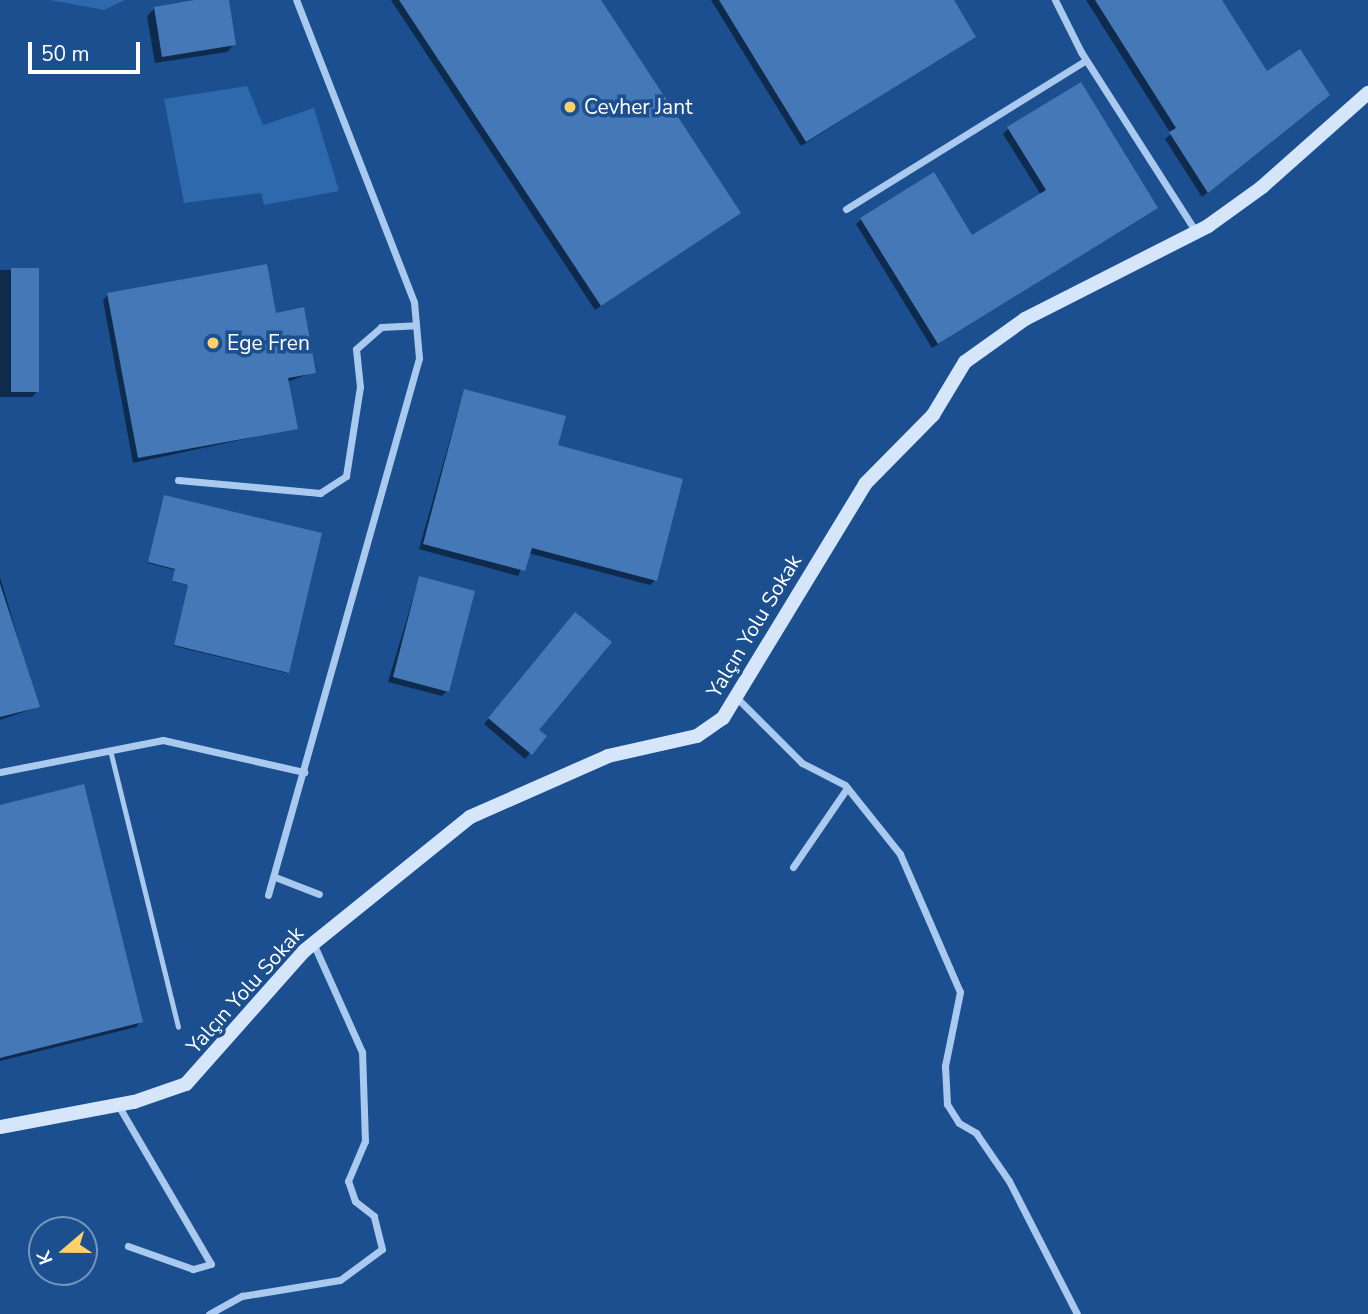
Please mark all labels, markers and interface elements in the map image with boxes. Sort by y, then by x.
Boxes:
scale bar [32,28,144,72]
text: 50 m [41,40,90,68]
place label: Cevher Jant [584,94,692,120]
marker: Cevher Jant [562,99,578,115]
place label: Ege Fren [227,330,310,356]
marker: Ege Fren [205,335,221,351]
street label: Yalçın Yolu Sokak [701,550,807,702]
street label: Yalçın Yolu Sokak [181,921,309,1059]
north arrow [28,1216,98,1286]
text: K [31,1247,60,1268]

